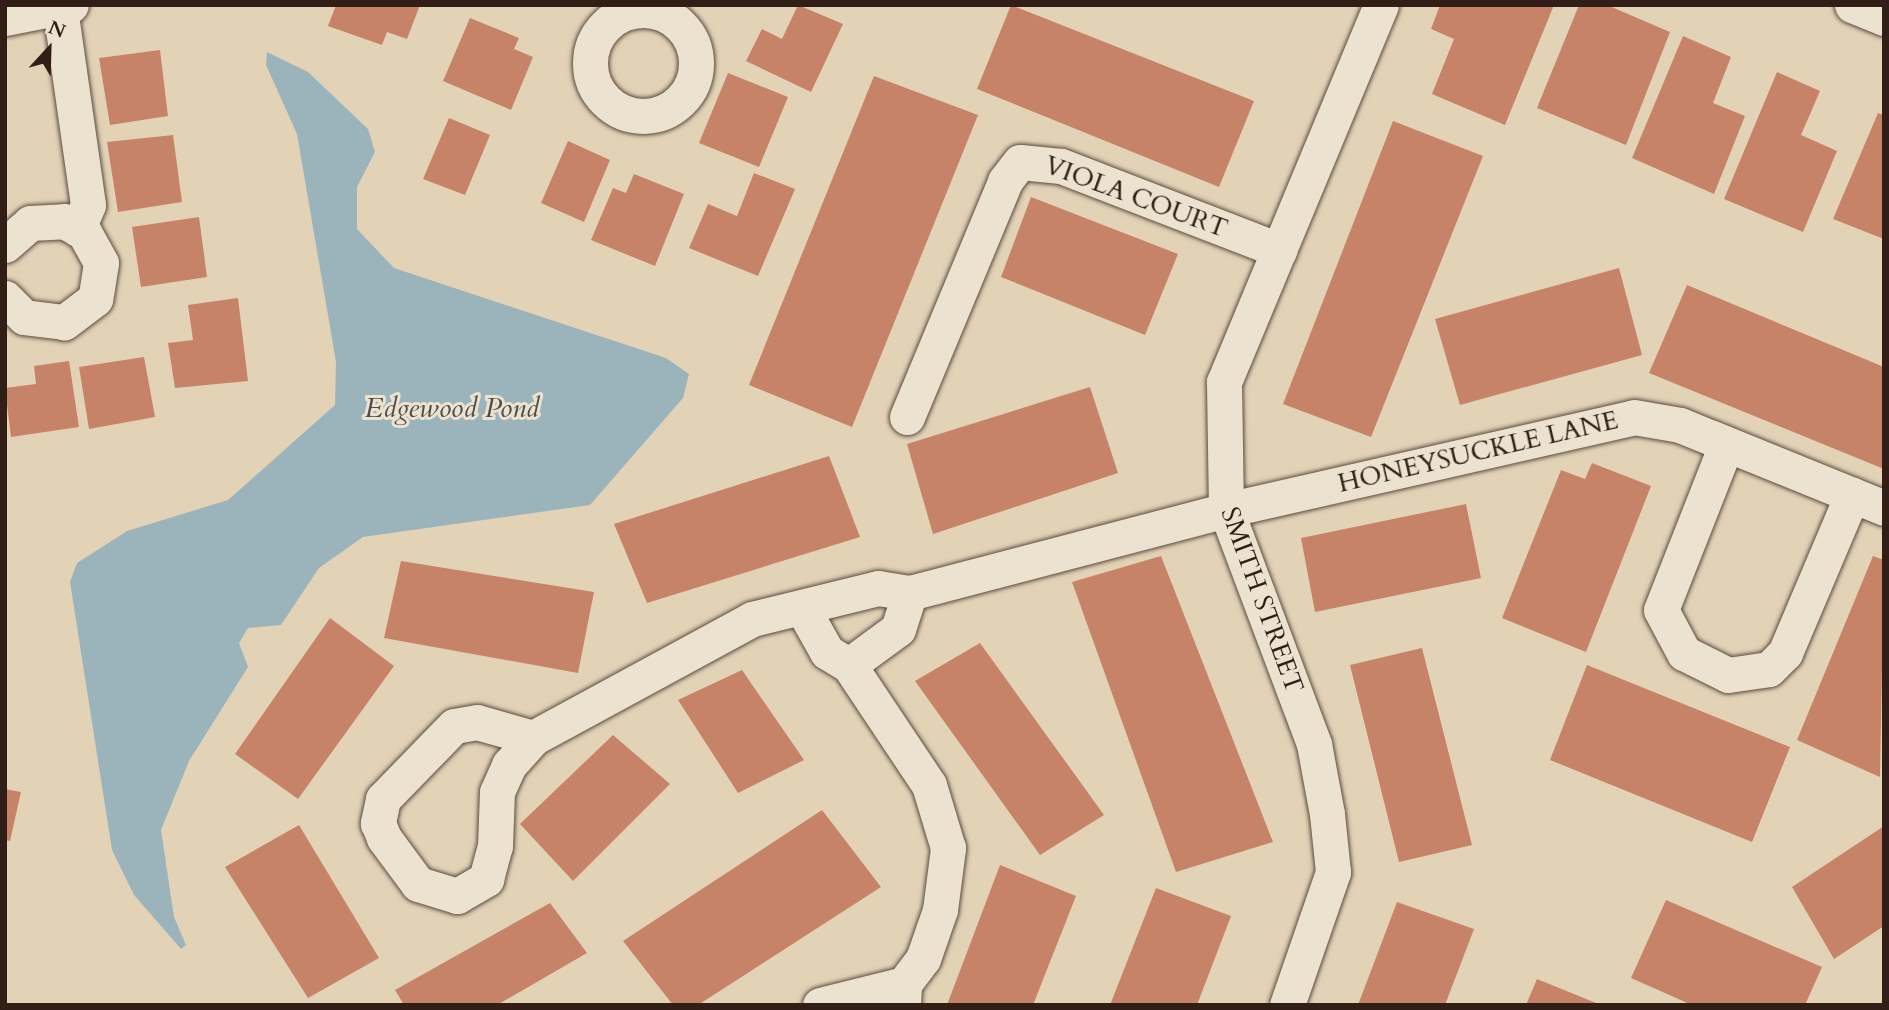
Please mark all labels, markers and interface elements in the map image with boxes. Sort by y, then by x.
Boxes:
north arrow [14,14,84,84]
text: N [44,14,69,45]
street label: VIOLA COURT [1040,149,1232,245]
water label: Edgewood Pond [365,391,539,425]
street label: HONEYSUCKLE LANE [1335,405,1621,499]
street label: SMITH STREET [1214,503,1310,697]

